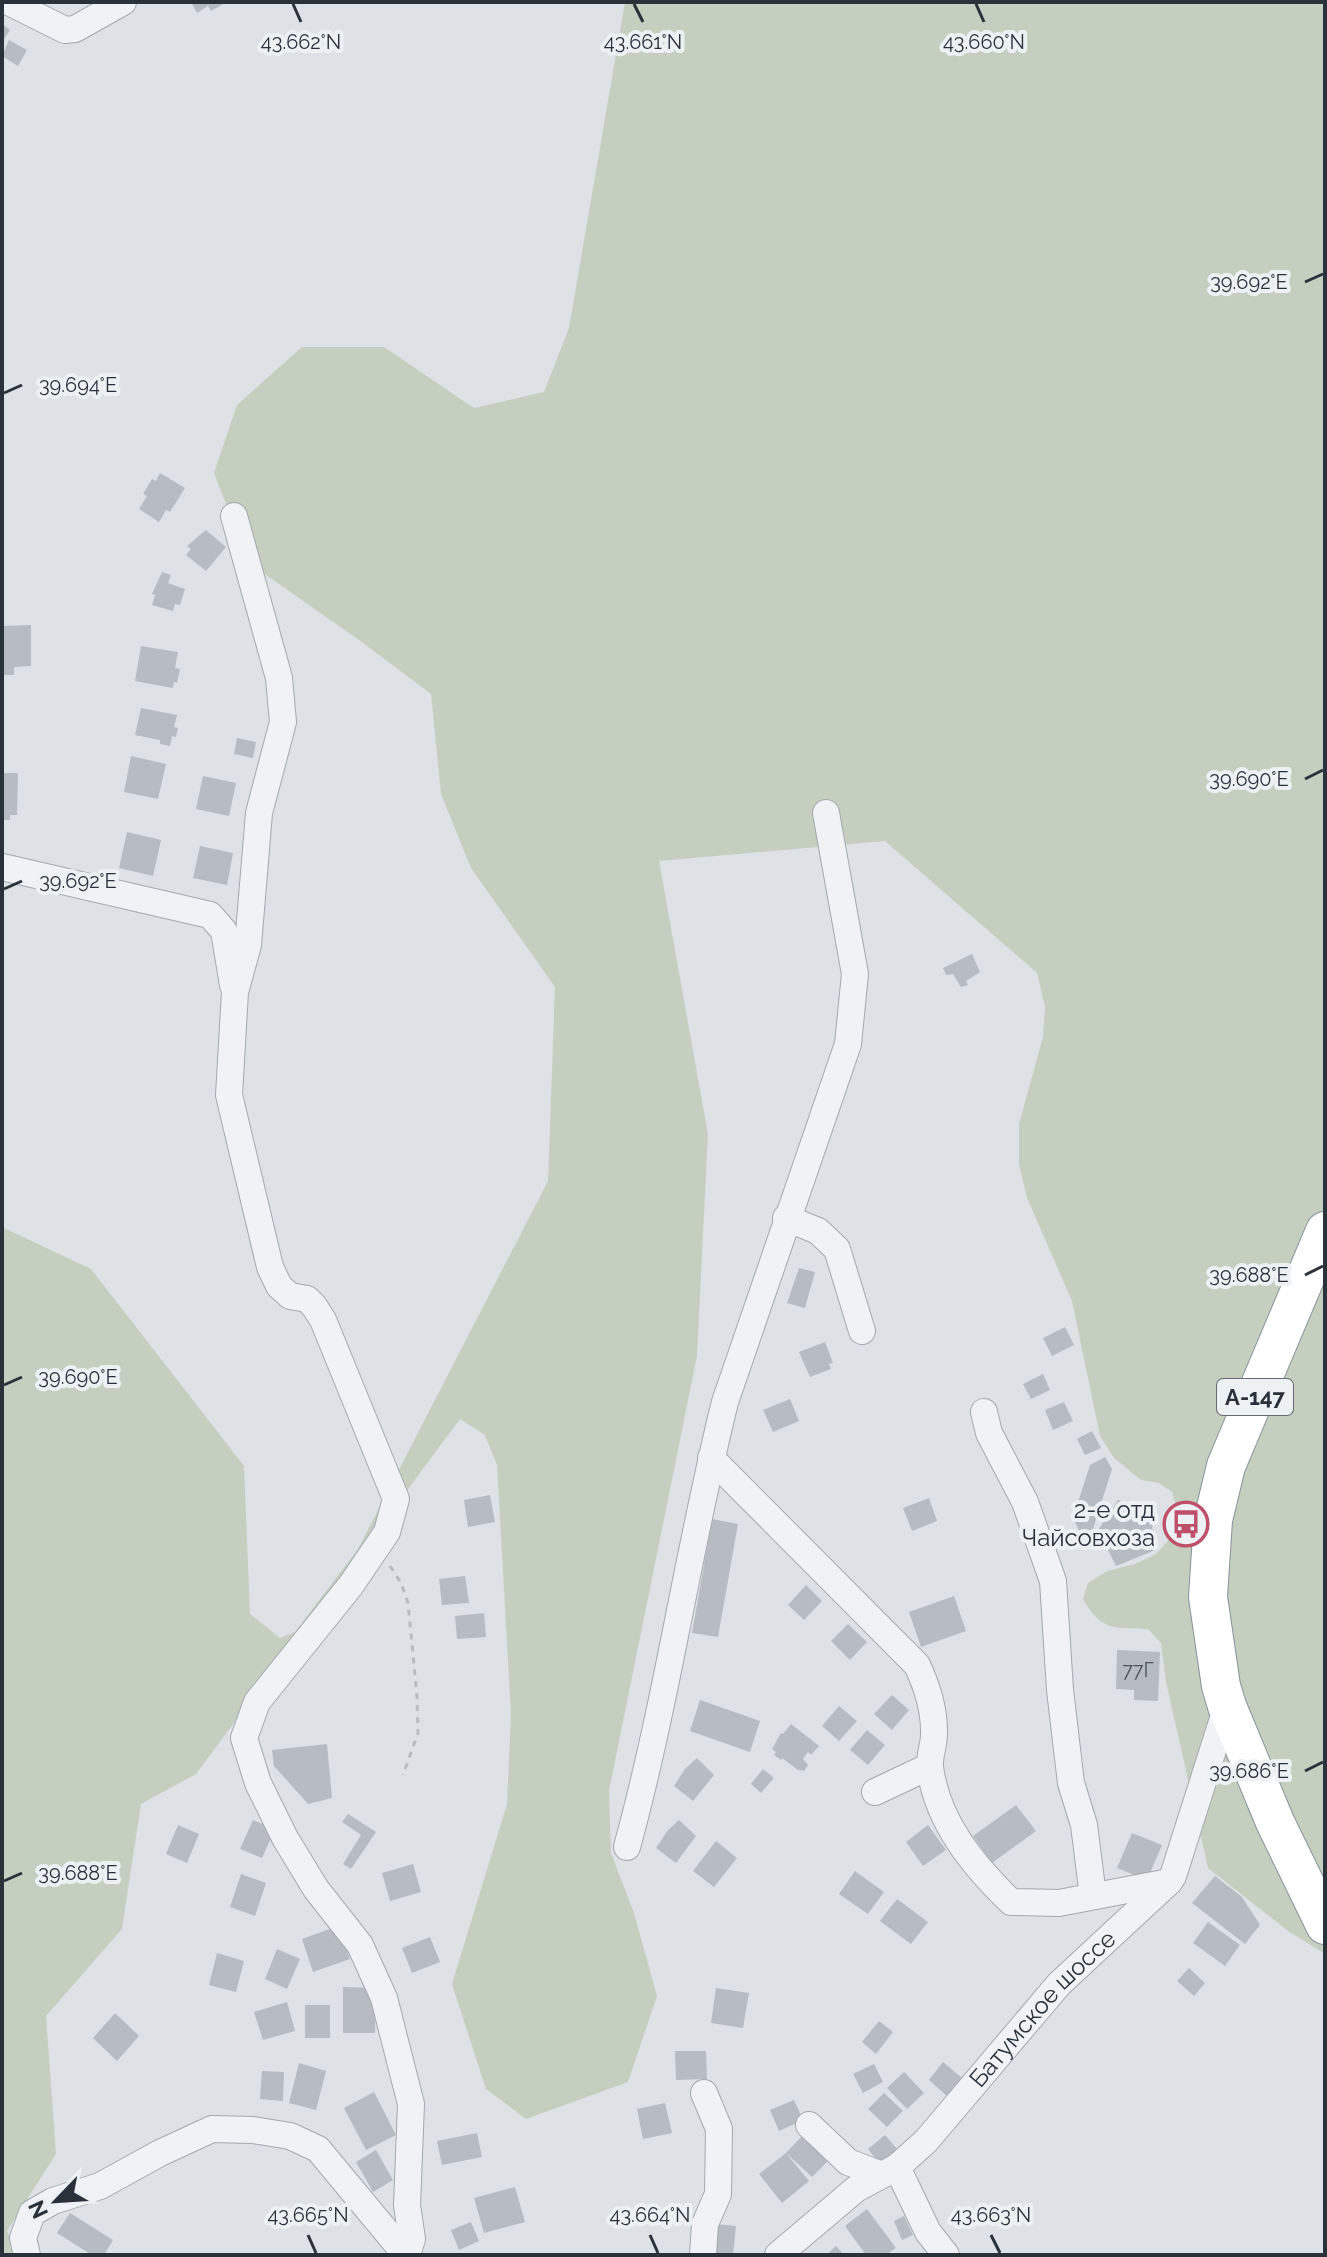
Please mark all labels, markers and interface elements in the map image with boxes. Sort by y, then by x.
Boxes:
text: 43.662°N [261,30,341,54]
text: 43.661°N [604,30,682,54]
text: 43.660°N [943,30,1025,54]
text: 39.692°E [1210,270,1288,294]
text: 39.694°E [39,373,117,397]
text: 39.690°E [1209,767,1289,791]
text: 39.692°E [39,869,117,893]
text: 39.688°E [1209,1263,1289,1287]
text: 39.690°E [38,1365,118,1389]
road number: А-147 [1217,1379,1293,1415]
place label: 2-е отд Чайсовхоза [1022,1495,1155,1552]
bus stop icon: 2-е отд Чайсовхоза [1162,1500,1210,1548]
house number: 77Г [1122,1658,1154,1682]
text: 39.686°E [1209,1759,1289,1783]
text: 39.688°E [38,1861,118,1885]
street label: Батумское шоссе [963,1924,1121,2093]
north arrow [16,2161,96,2241]
text: N [23,2196,53,2223]
text: 43.665°N [267,2203,349,2227]
text: 43.664°N [610,2203,690,2227]
text: 43.663°N [951,2203,1031,2227]

